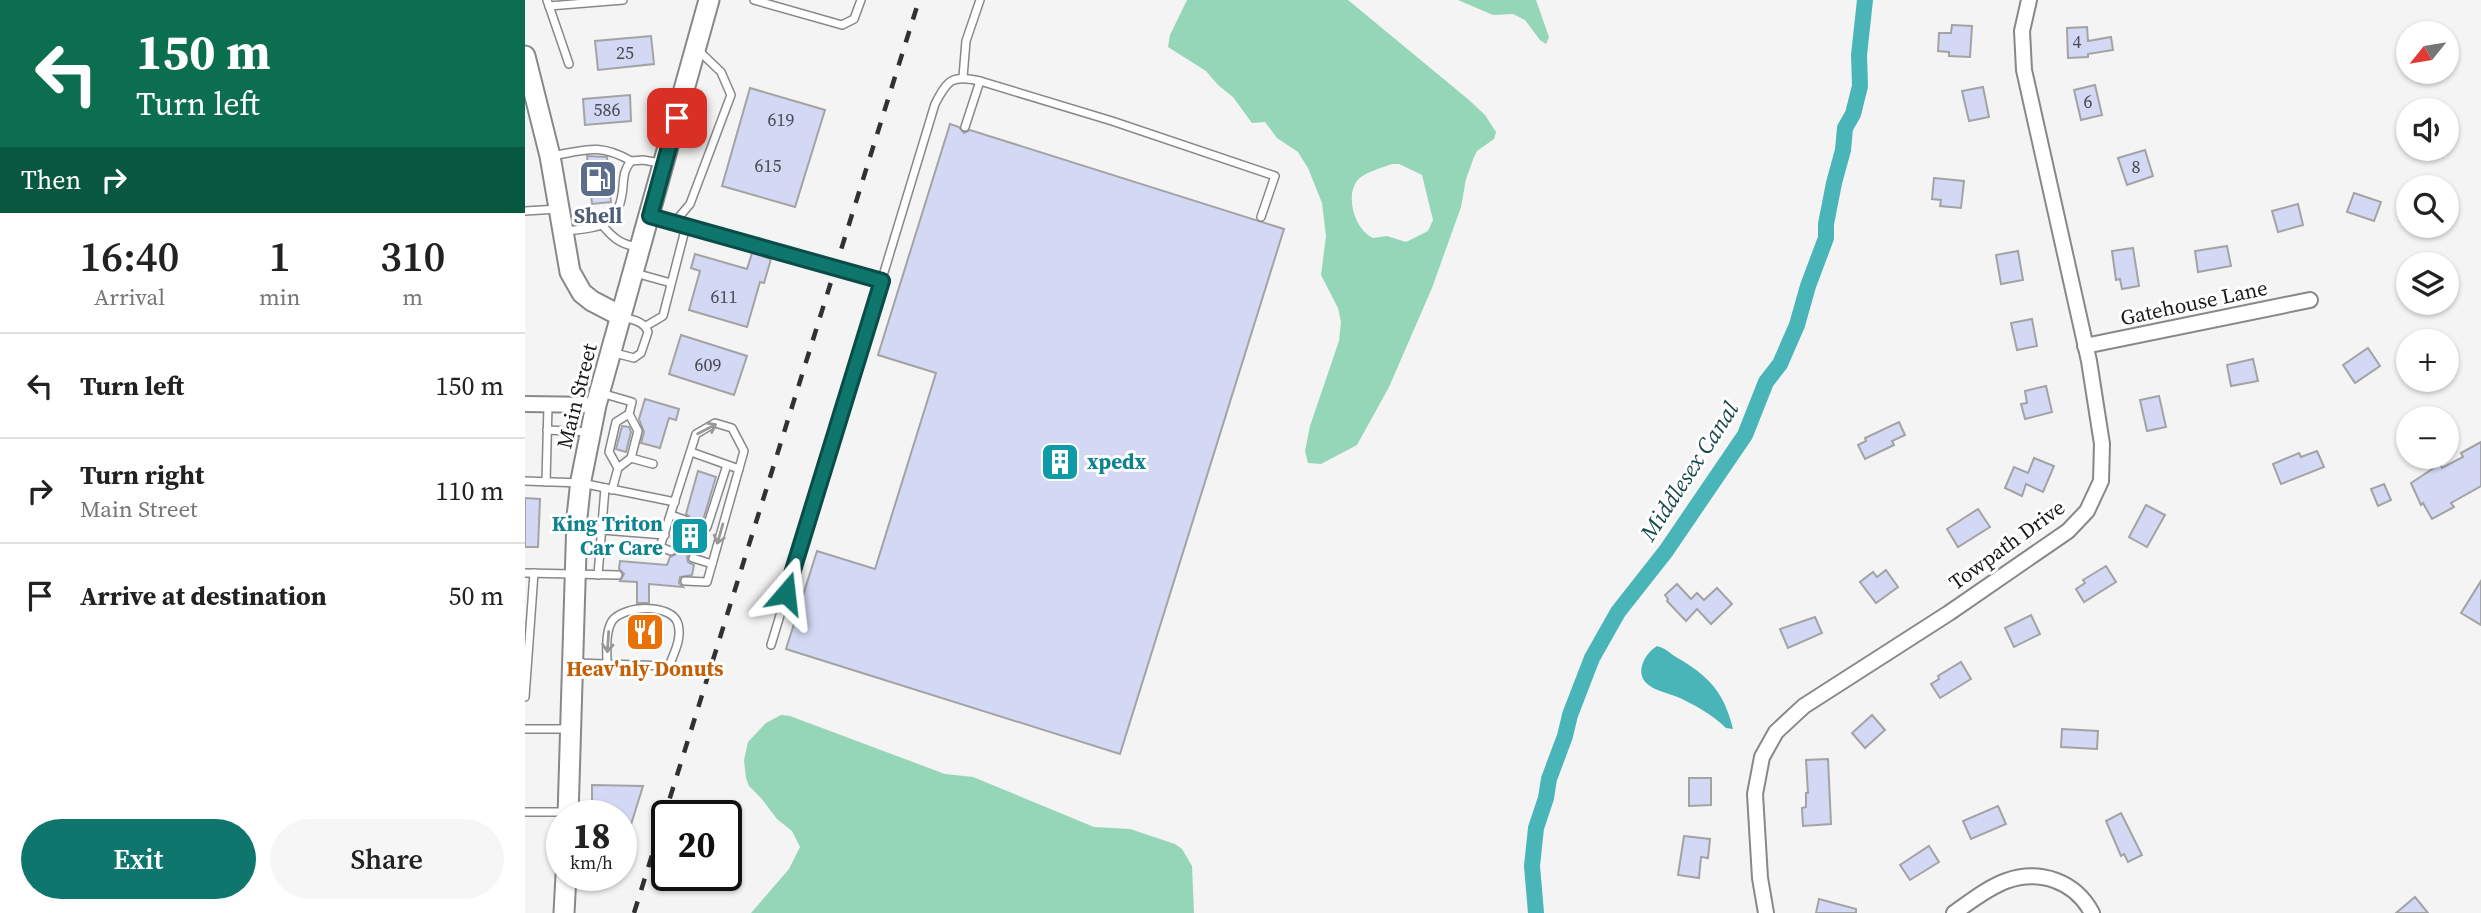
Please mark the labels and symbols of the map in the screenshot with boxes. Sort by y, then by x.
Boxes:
north arrow [2396,21,2459,84]
house number: 4 [2073,29,2082,54]
house number: 25 [616,40,634,65]
pin [647,88,707,148]
house number: 6 [2084,89,2093,114]
house number: 586 [594,97,621,122]
house number: 619 [768,107,795,132]
house number: 615 [755,153,782,178]
house number: 8 [2132,154,2141,179]
fuel station icon: Shell [577,158,619,200]
place label: Shell [574,201,622,230]
street label: Gatehouse Lane [2118,273,2270,332]
house number: 611 [711,284,738,309]
street label: Main Street [549,340,604,451]
house number: 609 [695,352,722,377]
water label: Middlesex Canal [1631,395,1746,548]
one-way arrow [696,422,716,436]
building icon: xpedx [1039,441,1081,483]
place label: xpedx [1087,447,1147,476]
street label: Towpath Drive [1943,493,2071,597]
place label: King Triton Car Care [552,509,663,562]
building icon: King Triton Car Care [669,515,711,557]
one-way arrow [713,523,726,545]
position arrow [749,556,823,630]
restaurant icon: Heav'nly Donuts [624,611,666,653]
one-way arrow [601,630,614,653]
place label: Heav'nly Donuts [566,654,724,683]
speed limit sign: 20 [651,800,742,891]

